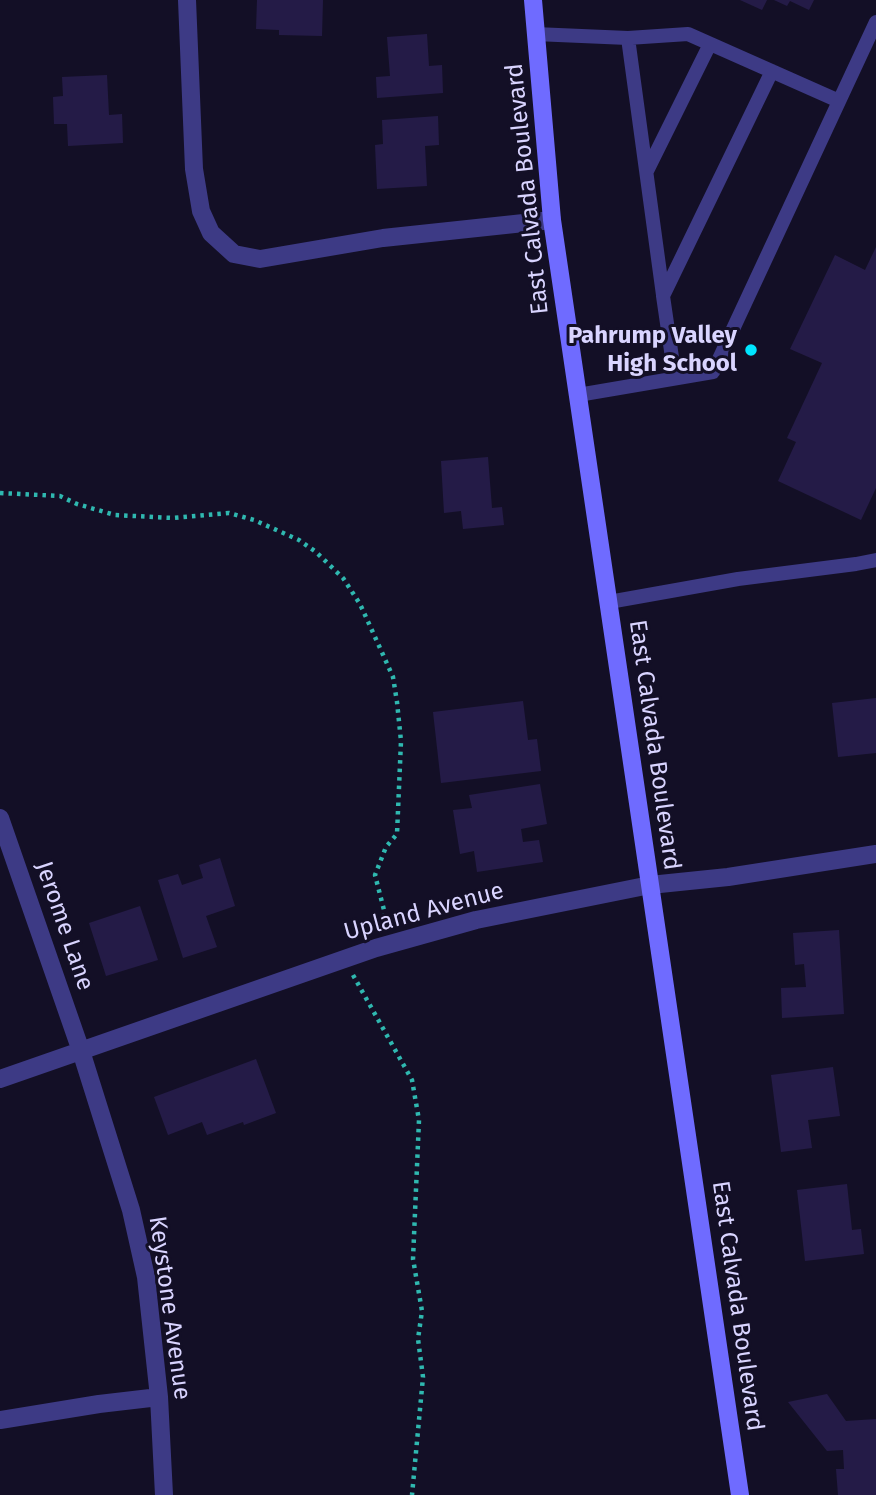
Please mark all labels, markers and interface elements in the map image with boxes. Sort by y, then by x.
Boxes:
street label: East Calvada Boulevard [500,62,556,316]
place label: Pahrump Valley High School [568,322,737,378]
marker: Pahrump Valley High School [743,342,759,358]
street label: East Calvada Boulevard [622,618,686,872]
street label: Jerome Lane [28,858,100,994]
street label: Upland Avenue [341,877,507,947]
street label: East Calvada Boulevard [705,1179,769,1433]
street label: Keystone Avenue [142,1214,196,1402]

